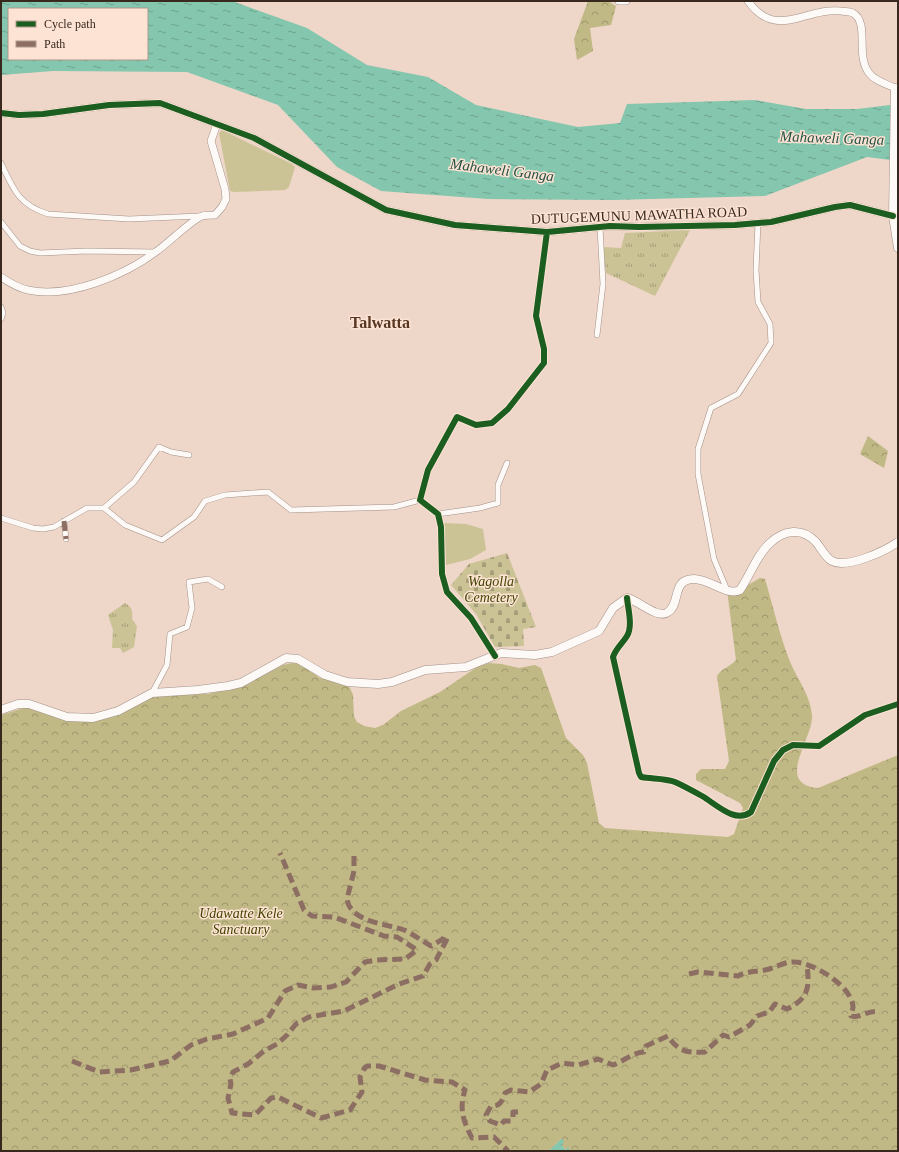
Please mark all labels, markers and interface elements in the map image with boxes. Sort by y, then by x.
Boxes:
legend [8,8,148,60]
text: Cycle path [44,17,96,31]
text: Path [44,37,65,51]
water label: Mahaweli Ganga [778,128,885,148]
water label: Mahaweli Ganga [448,156,555,184]
street label: DUTUGEMUNU MAWATHA ROAD [530,204,748,227]
district label: Talwatta [350,314,410,331]
park label: Wagolla Cemetery [464,574,519,605]
park label: Udawatte Kele Sanctuary [199,906,283,937]

